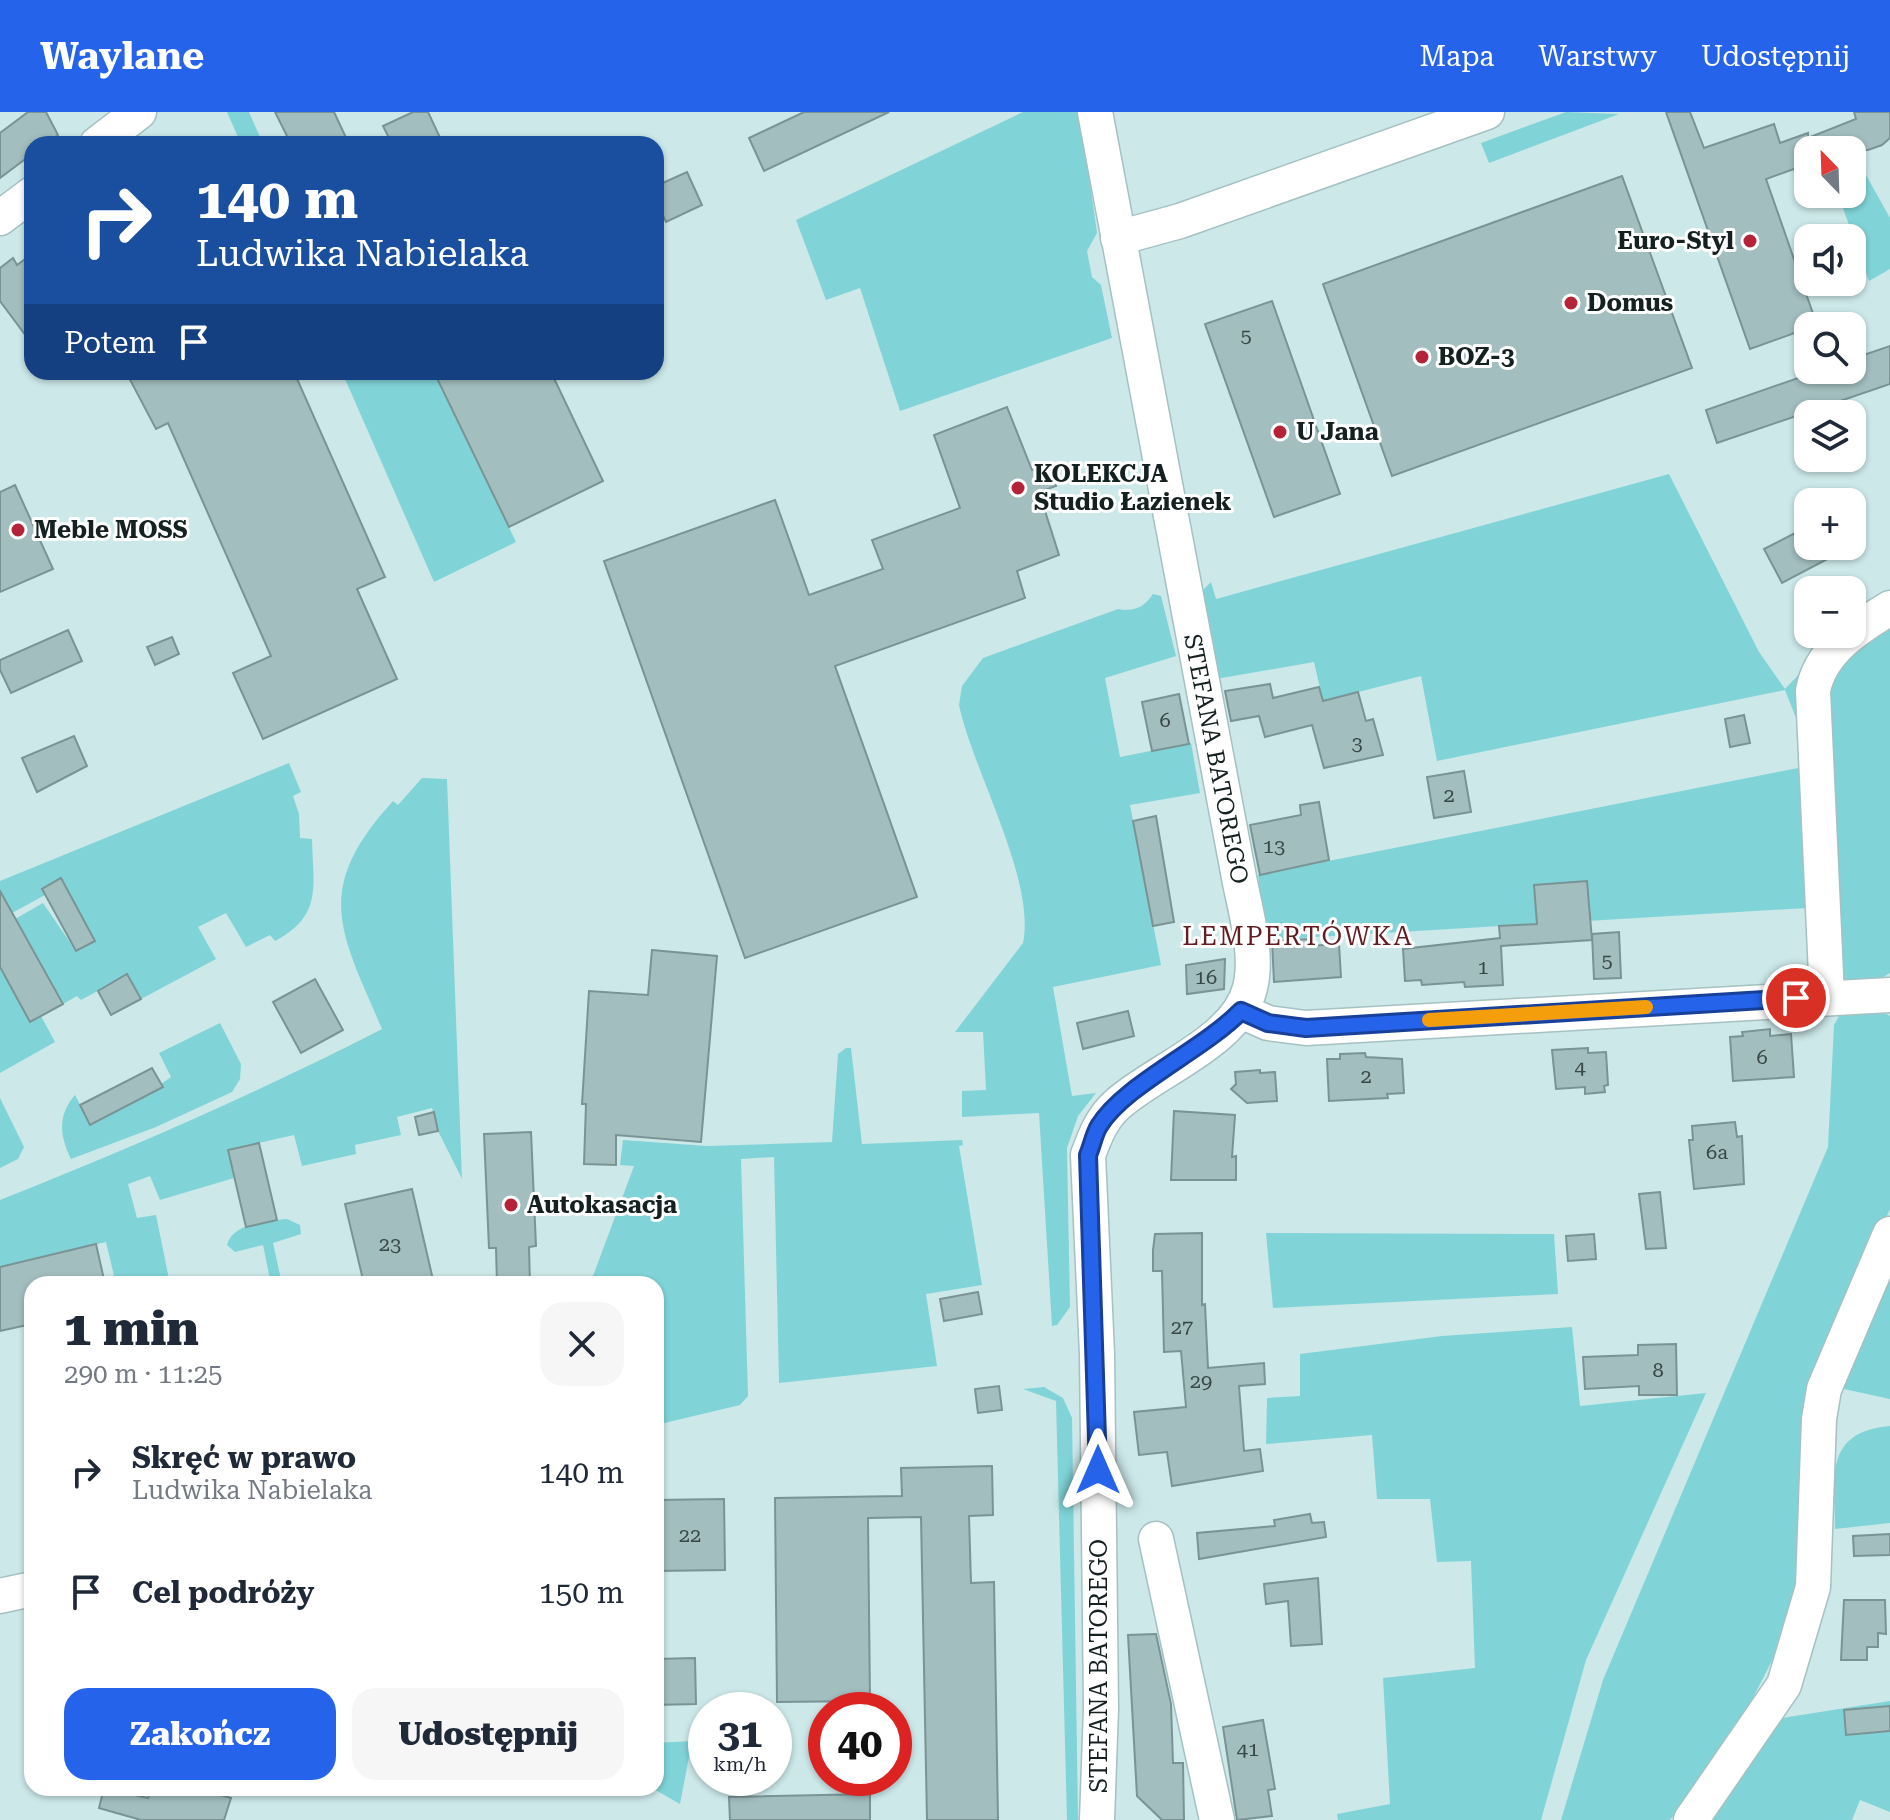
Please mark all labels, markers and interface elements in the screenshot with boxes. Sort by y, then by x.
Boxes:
text: Waylane [40,34,204,78]
text: Mapa [1420,40,1494,73]
text: Warstwy [1538,40,1657,73]
text: Udostępnij [1701,40,1850,73]
north arrow [1794,136,1866,208]
map controls [1794,136,1866,648]
text: 140 m [196,166,358,232]
icon: right [64,168,168,272]
button: sound [1794,224,1866,296]
place label: Euro-Styl [1617,227,1734,255]
marker: Euro-Styl [1741,232,1759,250]
text: Ludwika Nabielaka [196,233,529,275]
place label: Domus [1587,289,1673,317]
marker: Domus [1562,294,1580,312]
button: search [1794,312,1866,384]
icon: arrive [172,320,216,364]
house number: 5 [1240,323,1252,347]
text: Potem [64,325,156,360]
place label: BOZ-3 [1438,343,1514,371]
marker: BOZ-3 [1413,348,1431,366]
button: layers [1794,400,1866,472]
place label: U Jana [1296,418,1379,446]
marker: U Jana [1271,423,1289,441]
place label: KOLEKCJA Studio Łazienek [1034,460,1232,516]
marker: KOLEKCJA Studio Łazienek [1009,479,1027,497]
button: + [1794,488,1866,560]
place label: Meble MOSS [34,516,188,544]
marker: Meble MOSS [9,521,27,539]
button: − [1794,576,1866,648]
street label: STEFANA BATOREGO [1178,632,1254,886]
house number: 6 [1159,708,1171,732]
house number: 3 [1351,731,1363,755]
house number: 2 [1443,783,1455,807]
house number: 13 [1263,834,1285,858]
district label: LEMPERTÓWKA [1182,920,1414,951]
house number: 5 [1601,948,1613,972]
house number: 1 [1477,955,1489,979]
pin [1762,964,1830,1032]
house number: 16 [1195,965,1217,989]
icon: arrive [1774,976,1818,1020]
house number: 6 [1756,1045,1768,1069]
house number: 4 [1574,1055,1586,1079]
house number: 2 [1360,1064,1372,1088]
house number: 6a [1706,1140,1728,1164]
place label: Autokasacja [527,1191,677,1219]
marker: Autokasacja [502,1196,520,1214]
house number: 23 [379,1232,401,1256]
text: 1 min [64,1301,199,1357]
button: close [540,1302,624,1386]
house number: 27 [1171,1315,1193,1339]
house number: 8 [1652,1358,1664,1382]
text: 290 m · 11:25 [64,1359,223,1389]
house number: 29 [1190,1369,1212,1393]
position arrow [1056,1428,1140,1512]
text: Skręć w prawo [132,1440,356,1475]
icon: right [64,1450,108,1494]
text: 140 m [539,1455,624,1490]
text: Ludwika Nabielaka [132,1475,372,1505]
house number: 22 [679,1523,701,1547]
street label: STEFANA BATOREGO [1085,1539,1113,1793]
icon: arrive [64,1570,108,1614]
text: Cel podróży [132,1575,314,1610]
text: 150 m [539,1575,624,1610]
button: Zakończ [64,1688,336,1780]
button: Udostępnij [352,1688,624,1780]
speed limit sign: 40 [808,1692,912,1796]
text: 31 [718,1710,762,1757]
house number: 41 [1237,1737,1259,1761]
text: km/h [713,1752,767,1776]

